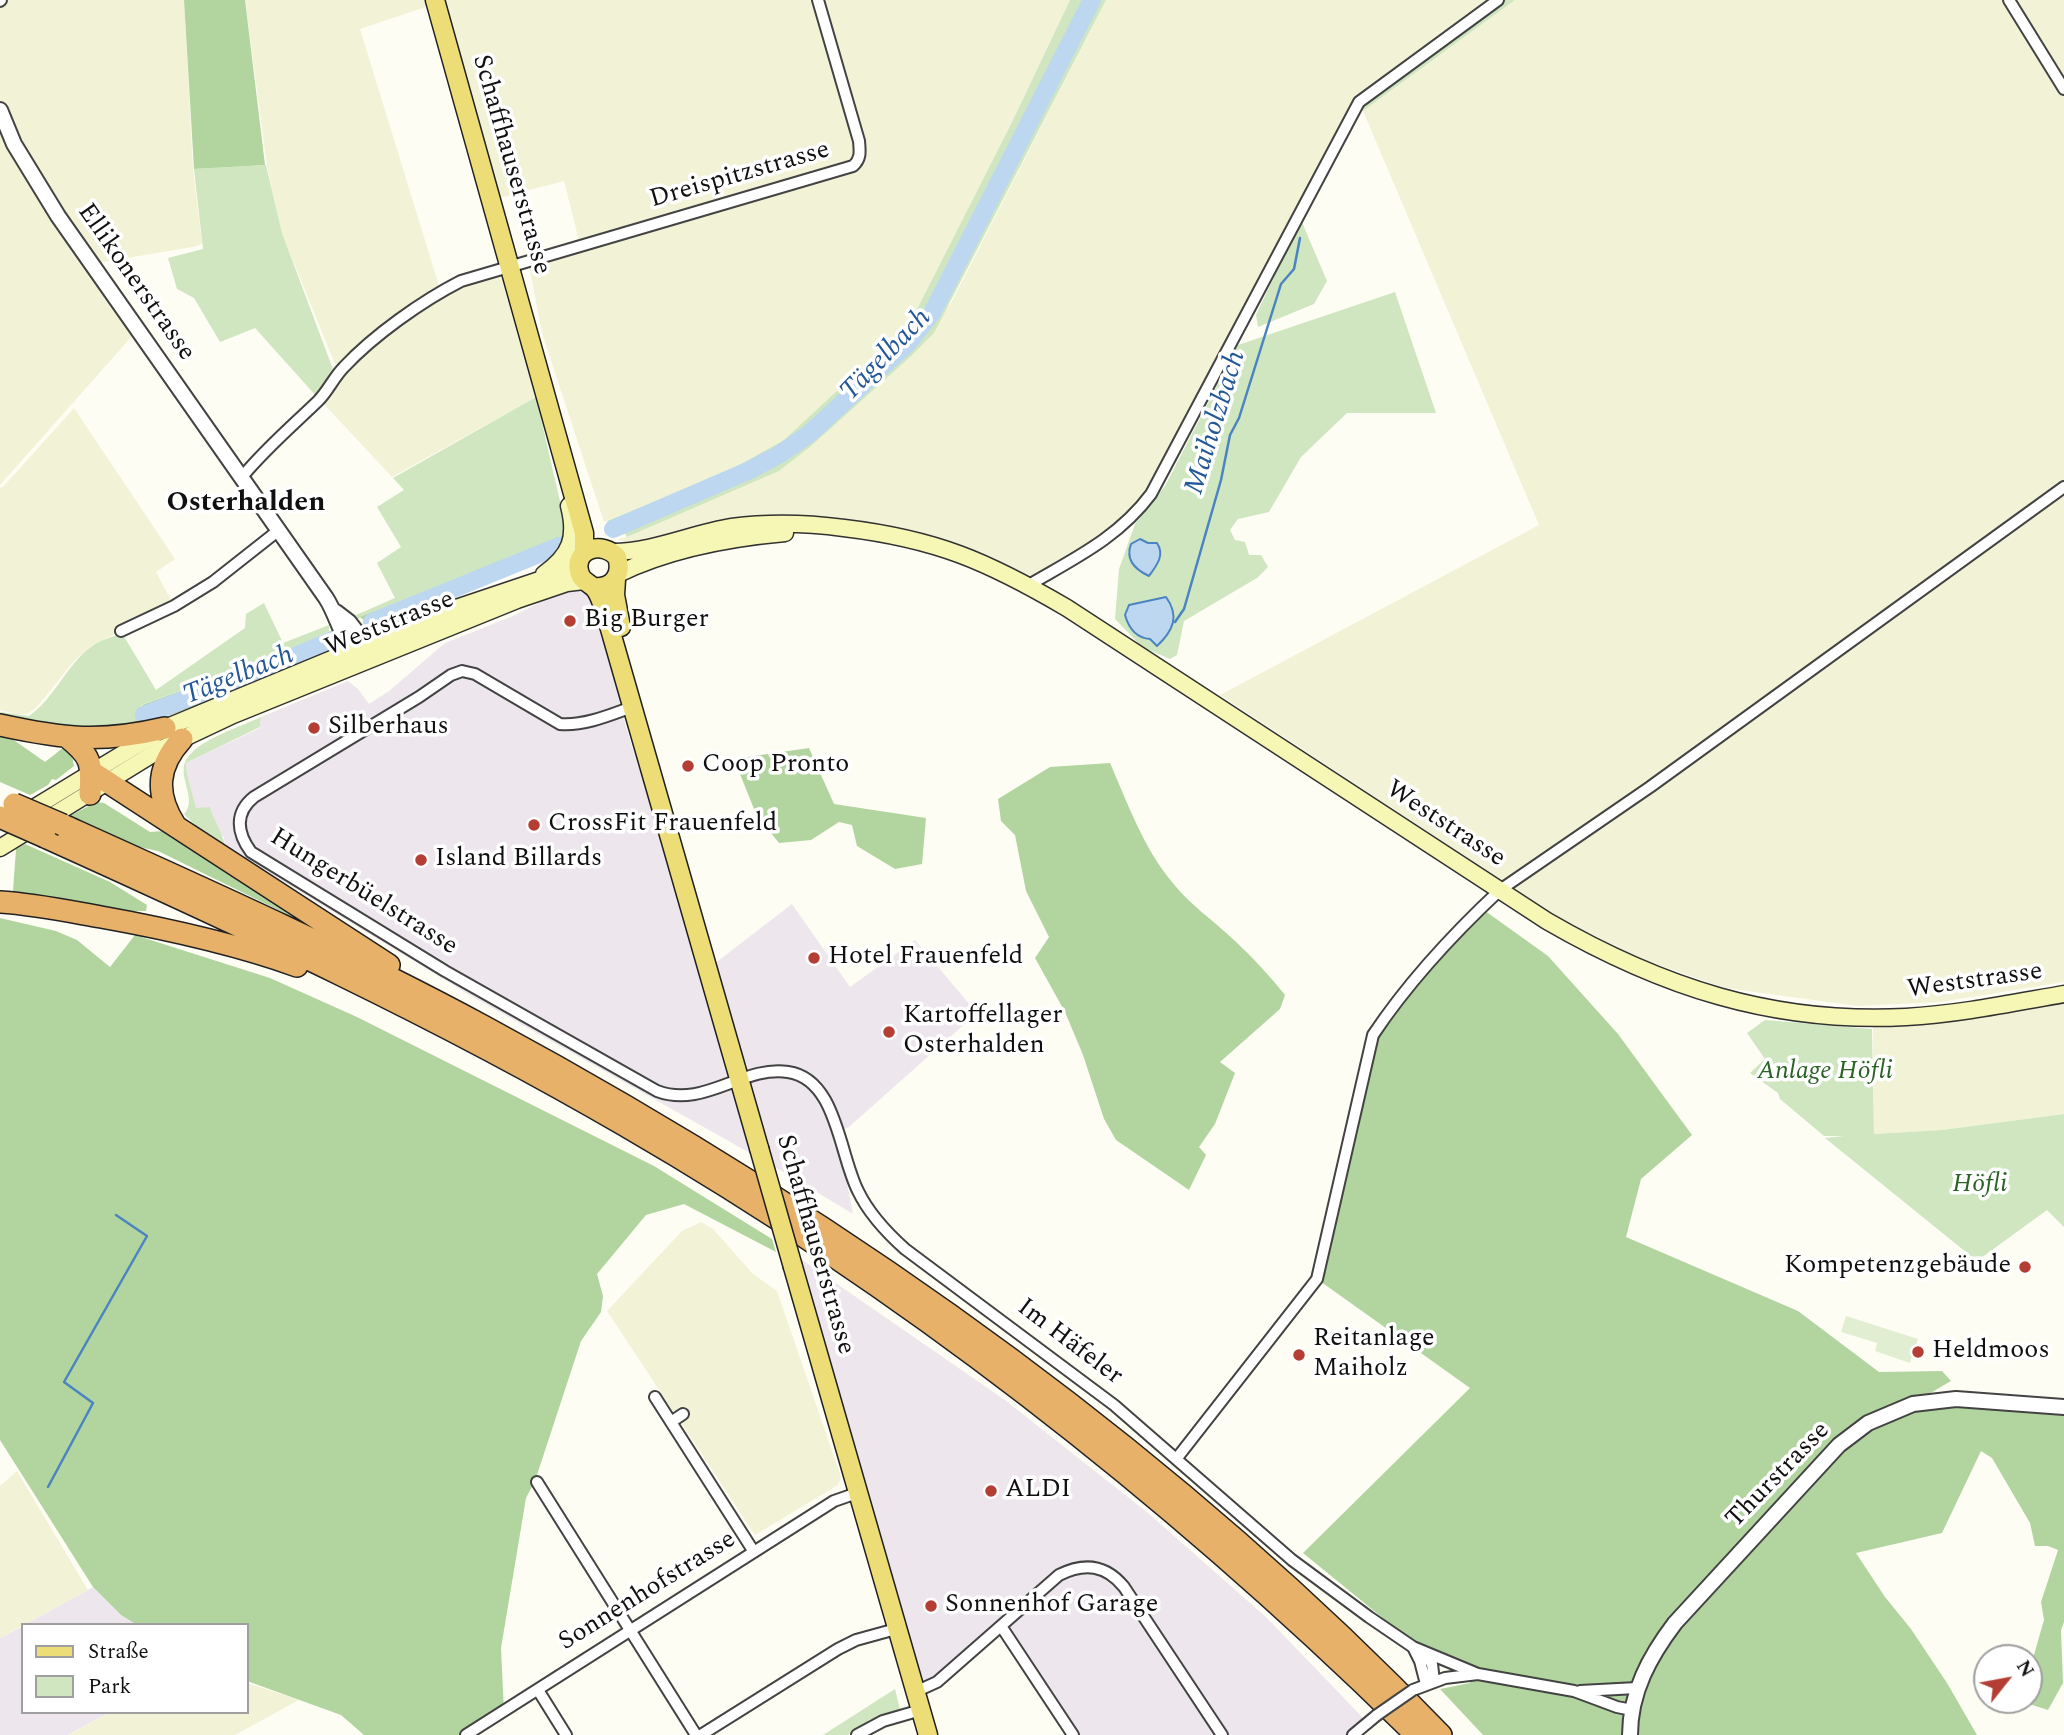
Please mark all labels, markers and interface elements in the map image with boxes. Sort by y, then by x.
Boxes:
street label: Schaffhauserstrasse [464,52,556,278]
street label: Dreispitzstrasse [647,135,833,217]
street label: Ellikonerstrasse [69,198,201,368]
water label: Tägelbach [835,303,939,409]
water label: Maiholzbach [1179,347,1255,499]
district label: Osterhalden [167,488,325,522]
street label: Weststrasse [321,585,459,665]
place label: Big Burger [584,605,709,637]
marker: Big Burger [562,613,578,629]
water label: Tägelbach [179,640,299,714]
place label: Silberhaus [328,712,449,744]
marker: Silberhaus [306,720,322,736]
place label: Coop Pronto [702,750,849,782]
marker: Coop Pronto [680,758,696,774]
street label: Weststrasse [1379,775,1511,875]
place label: CrossFit Frauenfeld [548,809,777,841]
marker: CrossFit Frauenfeld [526,817,542,833]
street label: Hungerbüelstrasse [263,823,463,963]
place label: Island Billards [435,844,602,876]
marker: Island Billards [413,852,429,868]
place label: Hotel Frauenfeld [828,942,1023,974]
marker: Hotel Frauenfeld [806,950,822,966]
street label: Weststrasse [1905,957,2045,1007]
place label: Kartoffellager Osterhalden [903,1001,1063,1062]
marker: Kartoffellager Osterhalden [881,1024,897,1040]
park label: Anlage Höfli [1757,1057,1893,1089]
street label: Schaffhauserstrasse [768,1132,860,1358]
park label: Höfli [1952,1170,2008,1202]
place label: Kompetenzgebäude [1784,1251,2011,1283]
marker: Kompetenzgebäude [2017,1259,2033,1275]
street label: Im Häfeler [1010,1293,1128,1393]
place label: Reitanlage Maiholz [1313,1324,1435,1386]
place label: Heldmoos [1932,1336,2050,1368]
marker: Heldmoos [1910,1344,1926,1360]
marker: Reitanlage Maiholz [1291,1347,1307,1363]
street label: Thurstrasse [1721,1416,1837,1536]
place label: ALDI [1005,1475,1071,1507]
marker: ALDI [983,1483,999,1499]
street label: Sonnenhofstrasse [554,1525,742,1659]
place label: Sonnenhof Garage [945,1590,1158,1622]
marker: Sonnenhof Garage [923,1598,939,1614]
legend [21,1623,248,1714]
text: Straße [88,1636,149,1668]
north arrow [1973,1644,2043,1714]
text: N [2008,1655,2041,1683]
text: Park [88,1671,131,1703]

